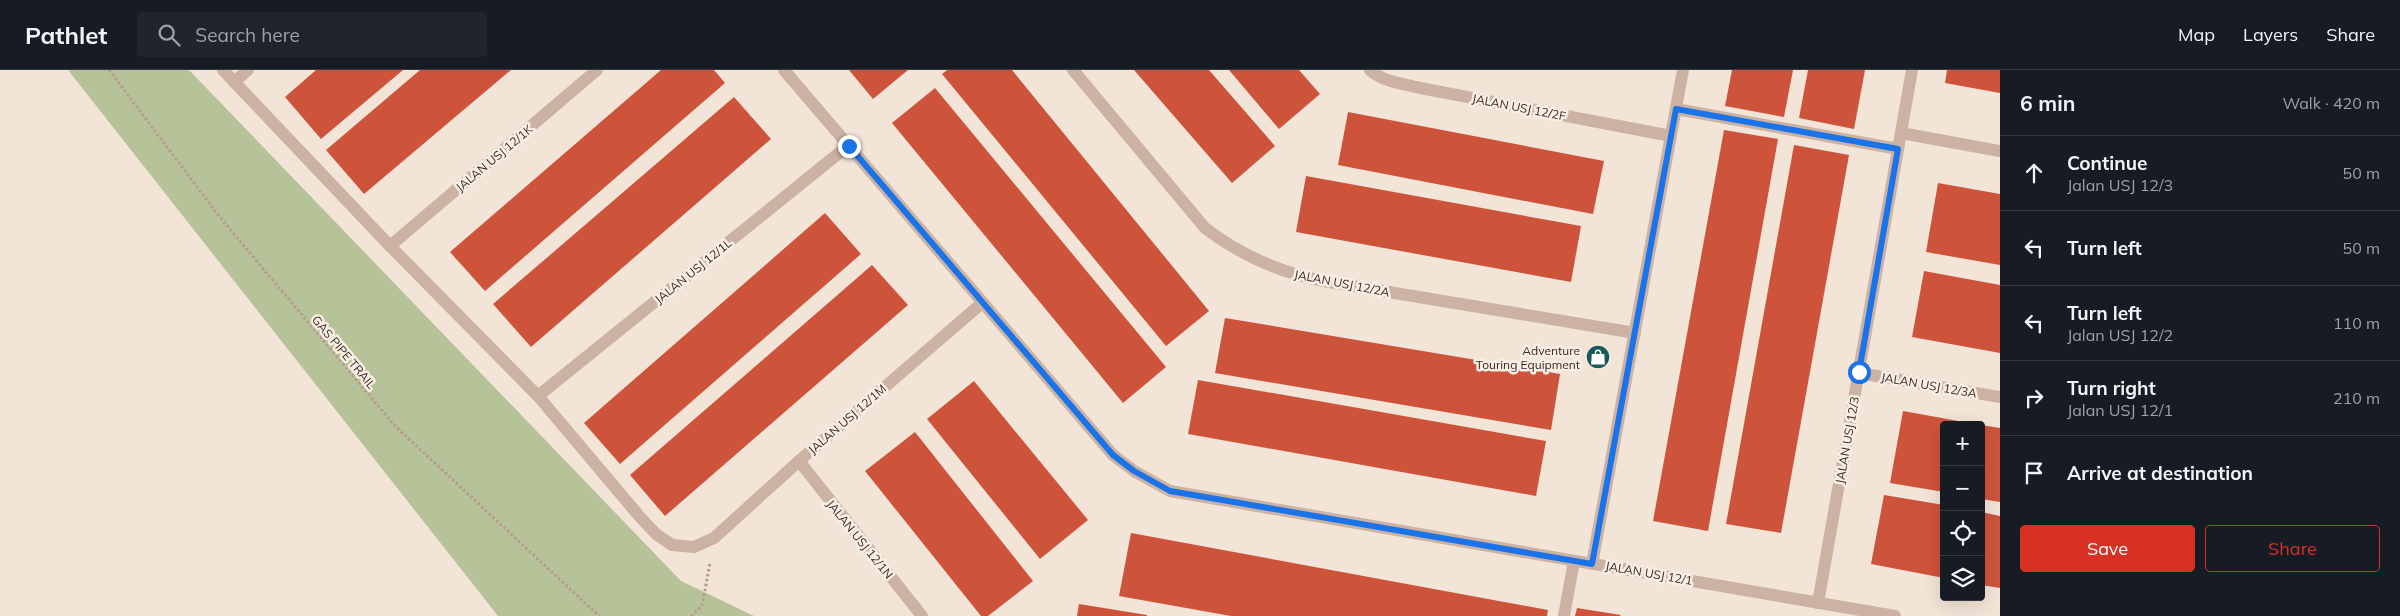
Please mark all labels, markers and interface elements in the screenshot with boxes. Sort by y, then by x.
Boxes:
search box [137,12,487,57]
text: Pathlet [25,20,107,50]
icon: search [155,21,183,49]
text: Search here [195,23,300,47]
text: Map [2178,23,2215,46]
text: Layers [2243,23,2298,46]
text: Share [2326,23,2375,46]
text: 6 min [2020,90,2075,116]
street label: JALAN USJ 12/2F [1471,91,1567,123]
text: Walk · 420 m [2282,93,2380,113]
street label: JALAN USJ 12/1K [452,121,536,195]
route end [838,135,861,158]
text: Continue [2067,151,2147,175]
icon: ahead [2020,159,2048,187]
text: 50 m [2343,163,2380,183]
text: Jalan USJ 12/3 [2067,175,2173,195]
icon: left [2020,234,2048,262]
street label: JALAN USJ 12/1L [651,235,735,307]
text: Turn left [2067,236,2142,260]
text: 50 m [2343,238,2380,258]
street label: JALAN USJ 12/2A [1293,266,1391,300]
text: Turn left [2067,301,2142,325]
icon: left [2020,309,2048,337]
street label: GAS PIPE TRAIL [309,312,379,392]
text: 110 m [2333,313,2380,333]
text: Jalan USJ 12/2 [2067,325,2173,345]
place label: Adventure Touring Equipment [1476,343,1580,372]
shop icon: Adventure Touring Equipment [1585,344,1611,370]
route start [1848,361,1871,384]
street label: JALAN USJ 12/3A [1880,369,1978,401]
text: Turn right [2067,376,2156,400]
street label: JALAN USJ 12/1M [805,381,889,457]
icon: right [2020,384,2048,412]
text: 210 m [2333,388,2380,408]
street label: JALAN USJ 12/3 [1832,395,1862,485]
text: Jalan USJ 12/1 [2067,400,2173,420]
map controls [1940,421,1985,601]
button: + [1940,421,1985,466]
icon: arrive [2020,459,2048,487]
text: Arrive at destination [2067,461,2253,485]
button: − [1940,466,1985,511]
street label: JALAN USJ 12/1N [824,497,896,581]
button: locate [1940,511,1985,556]
button: Save [2020,525,2195,572]
button: Share [2205,525,2380,572]
button: layers [1940,556,1985,601]
street label: JALAN USJ 12/1 [1604,558,1694,588]

